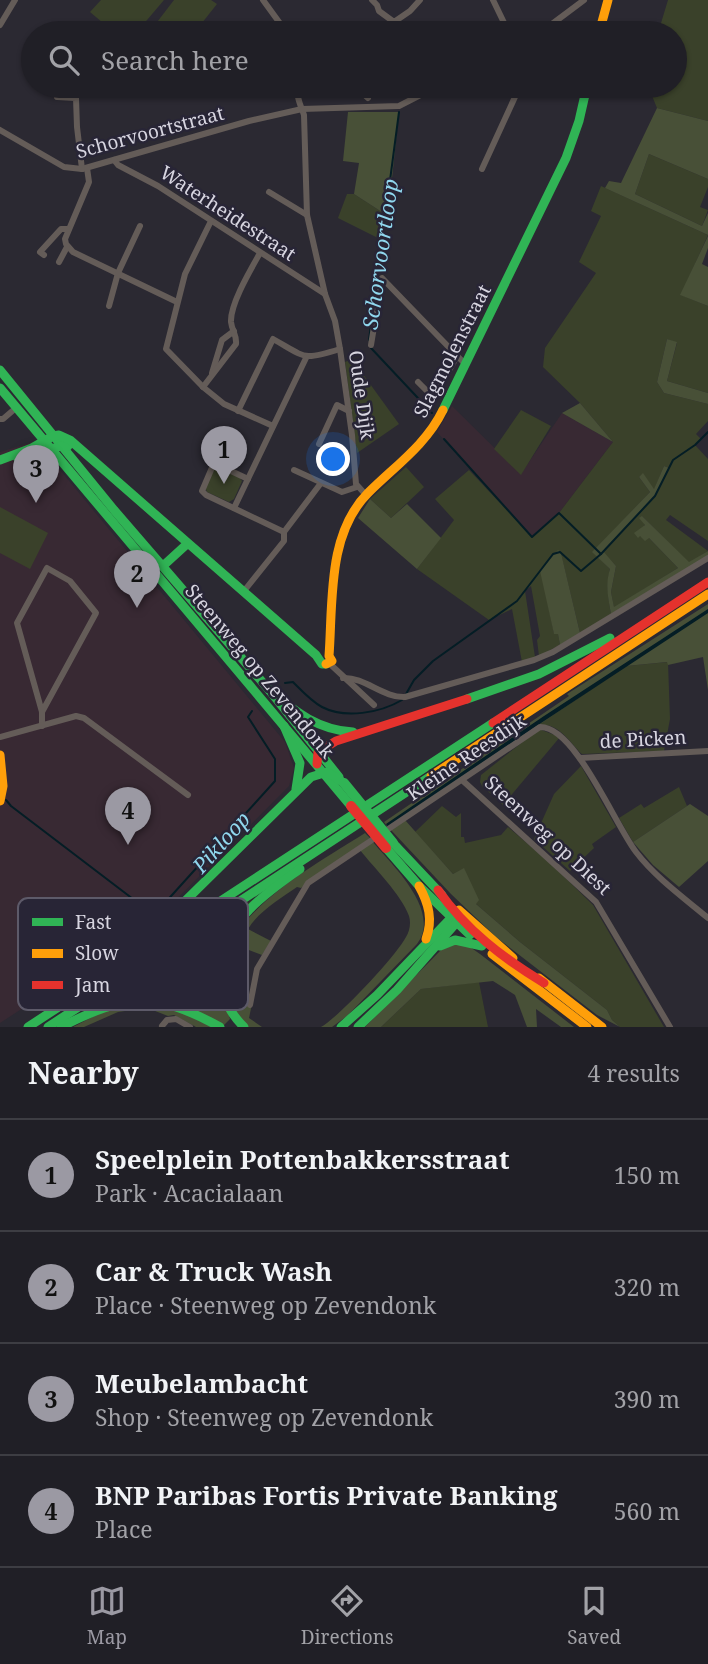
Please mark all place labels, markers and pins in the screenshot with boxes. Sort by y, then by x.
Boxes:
pin: 1 [201,426,247,484]
pin: 3 [13,445,59,503]
pin: 2 [114,550,160,608]
pin: 4 [105,787,151,845]

